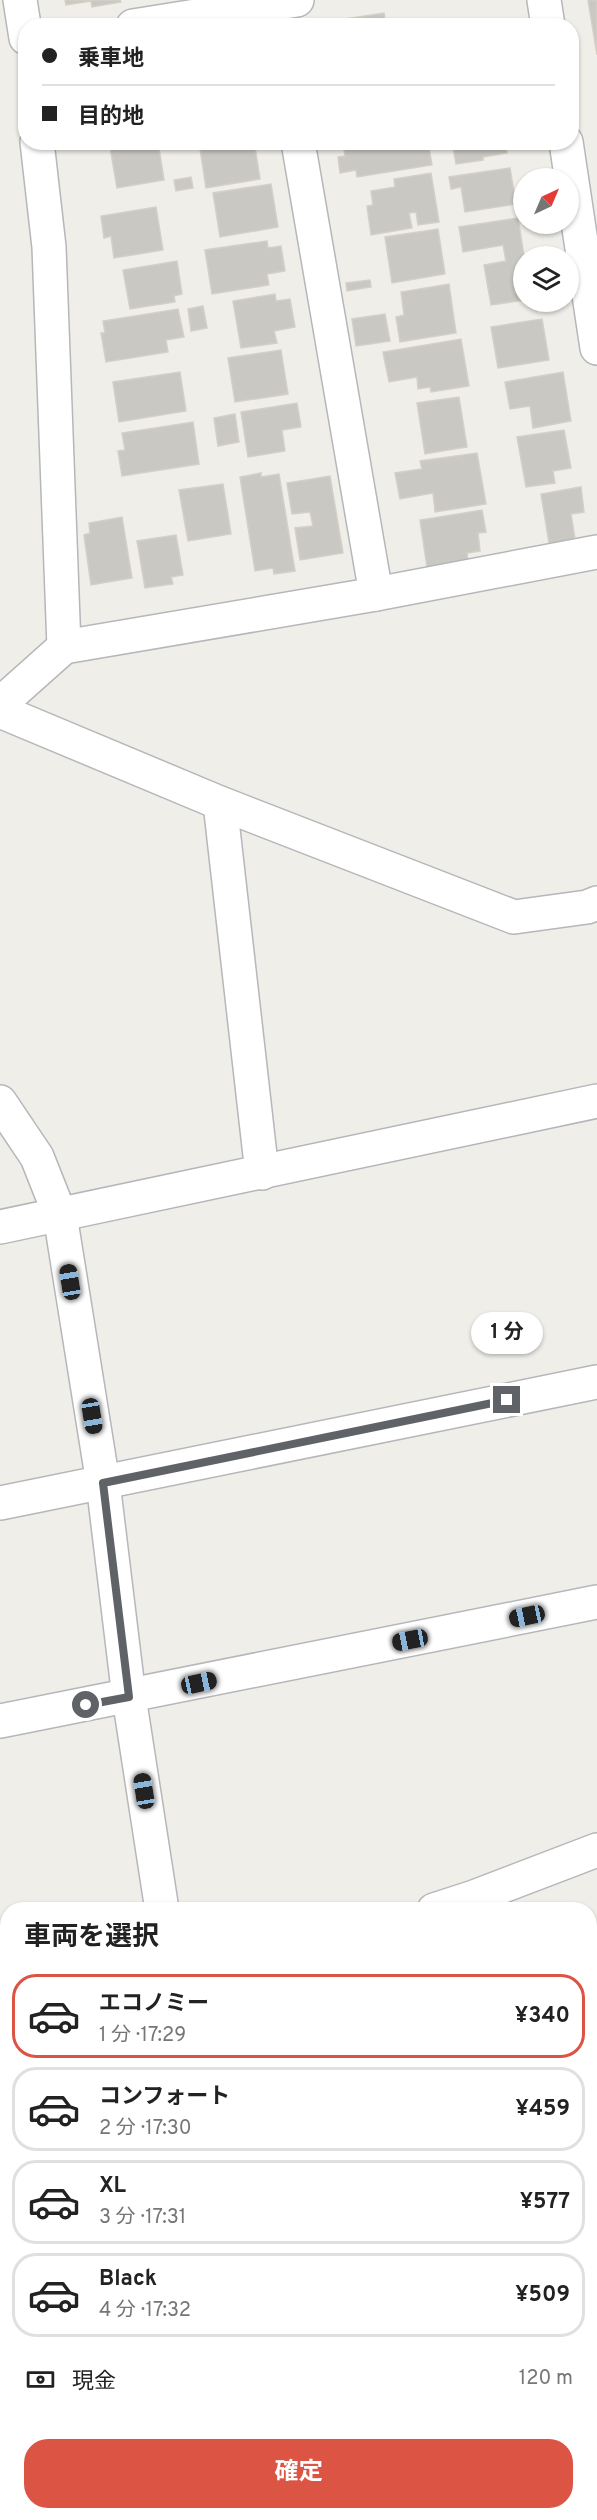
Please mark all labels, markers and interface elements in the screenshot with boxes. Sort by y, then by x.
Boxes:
text: 乗車地 [78,46,144,73]
text: 目的地 [78,104,144,131]
north arrow [513,168,579,234]
map controls [513,168,579,312]
button: layers [513,246,579,312]
car [58,1263,82,1301]
callout: 1 分 [471,1313,543,1355]
text: 1 分 [491,1320,524,1346]
route end [493,1386,520,1413]
car [80,1397,104,1435]
car [508,1603,546,1629]
car [391,1628,429,1652]
car [180,1670,218,1696]
route start [72,1691,99,1718]
car [132,1772,156,1810]
text: 車両を選択 [24,1921,159,1955]
icon: car [27,1989,81,2043]
text: エコノミー [99,1991,209,2018]
text: ¥340 [515,2003,570,2030]
text: 1 分 · 17:29 [99,2023,186,2049]
icon: car [27,2082,81,2136]
text: コンフォート [99,2084,230,2111]
text: ¥459 [516,2096,570,2123]
text: 2 分 · 17:30 [99,2116,192,2142]
text: XL [99,2173,126,2200]
icon: car [27,2175,81,2229]
text: ¥577 [520,2189,570,2216]
text: 3 分 · 17:31 [99,2205,186,2231]
text: Black [99,2266,157,2293]
icon: car [27,2268,81,2322]
text: ¥509 [515,2282,570,2309]
text: 4 分 · 17:32 [99,2298,191,2324]
icon: cash [24,2363,57,2396]
text: 120 m [519,2366,573,2392]
text: 現金 [72,2369,116,2396]
button: 確定 [24,2439,573,2508]

